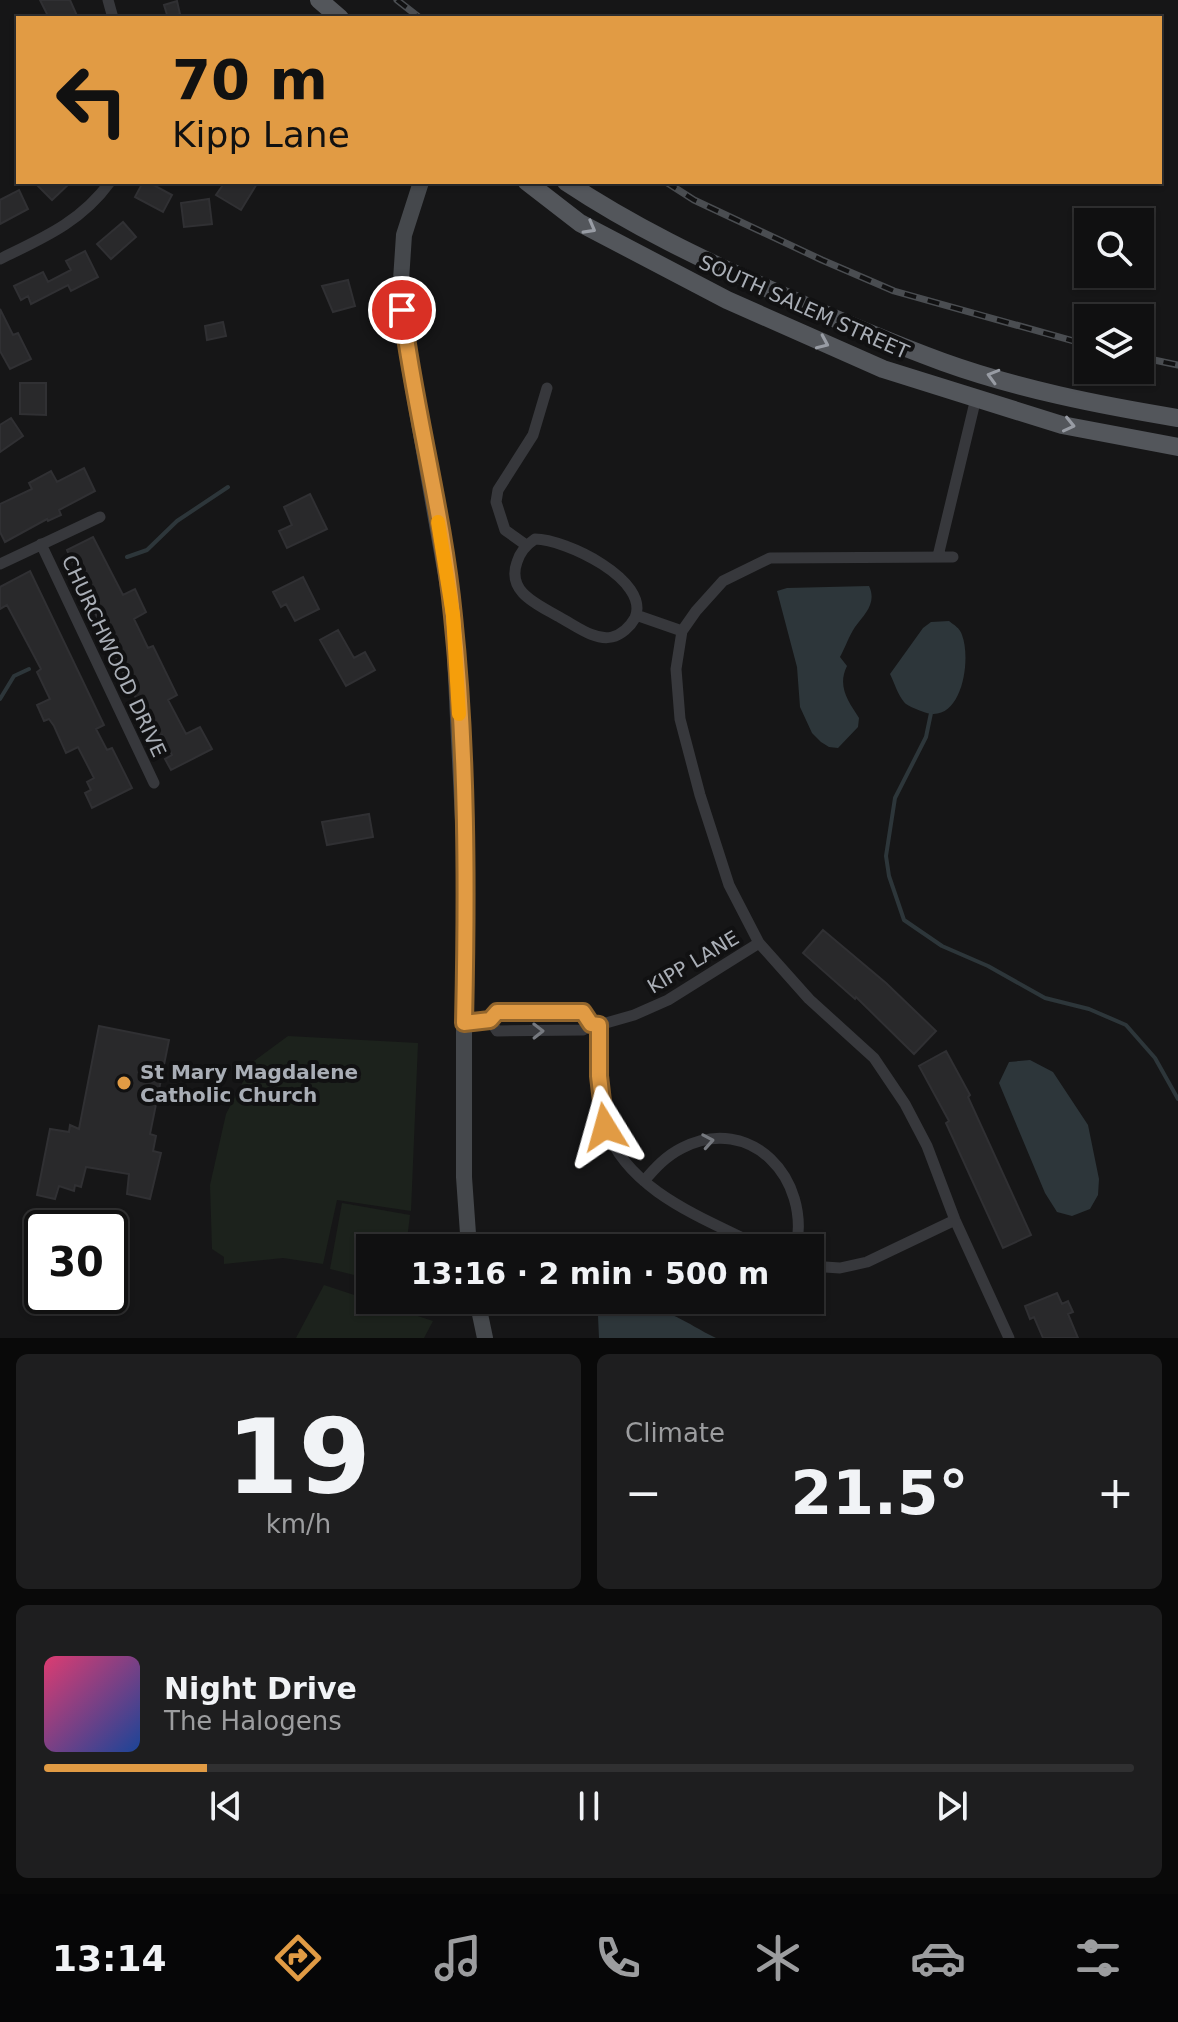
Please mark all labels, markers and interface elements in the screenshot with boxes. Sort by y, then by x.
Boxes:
text: 70 m [172,47,328,112]
icon: left [40,48,144,152]
text: Kipp Lane [172,114,350,155]
map controls [1074,208,1154,384]
button: search [1074,208,1154,288]
one-way arrow [582,218,596,233]
street label: SOUTH SALEM STREET [695,250,913,364]
pin [368,276,436,344]
icon: arrive [380,288,424,332]
button: layers [1074,304,1154,384]
one-way arrow [815,333,829,349]
one-way arrow [986,369,1000,385]
one-way arrow [1061,416,1075,433]
street label: CHURCHWOOD DRIVE [57,551,171,761]
street label: KIPP LANE [643,925,743,999]
one-way arrow [532,1022,545,1040]
place label: St Mary Magdalene Catholic Church [140,1060,358,1107]
marker: St Mary Magdalene Catholic Church [115,1074,133,1092]
position arrow [563,1085,647,1169]
one-way arrow [701,1133,715,1150]
speed limit sign: 30 [24,1210,128,1314]
text: 13:16 · 2 min · 500 m [411,1256,769,1291]
text: 19 [226,1396,371,1518]
text: Climate [625,1418,725,1448]
text: 21.5° [790,1458,969,1528]
text: − [625,1467,662,1518]
text: + [1097,1467,1134,1518]
text: km/h [266,1509,331,1539]
text: Night Drive [164,1671,357,1706]
text: The Halogens [164,1706,342,1736]
icon: previous [204,1784,248,1828]
icon: pause [567,1784,611,1828]
icon: next [930,1784,974,1828]
icon: directions [270,1930,326,1986]
icon: music [430,1930,486,1986]
icon: phone [590,1930,646,1986]
icon: climate [750,1930,806,1986]
icon: car [910,1930,966,1986]
icon: filters [1070,1930,1126,1986]
text: 13:14 [52,1938,167,1979]

